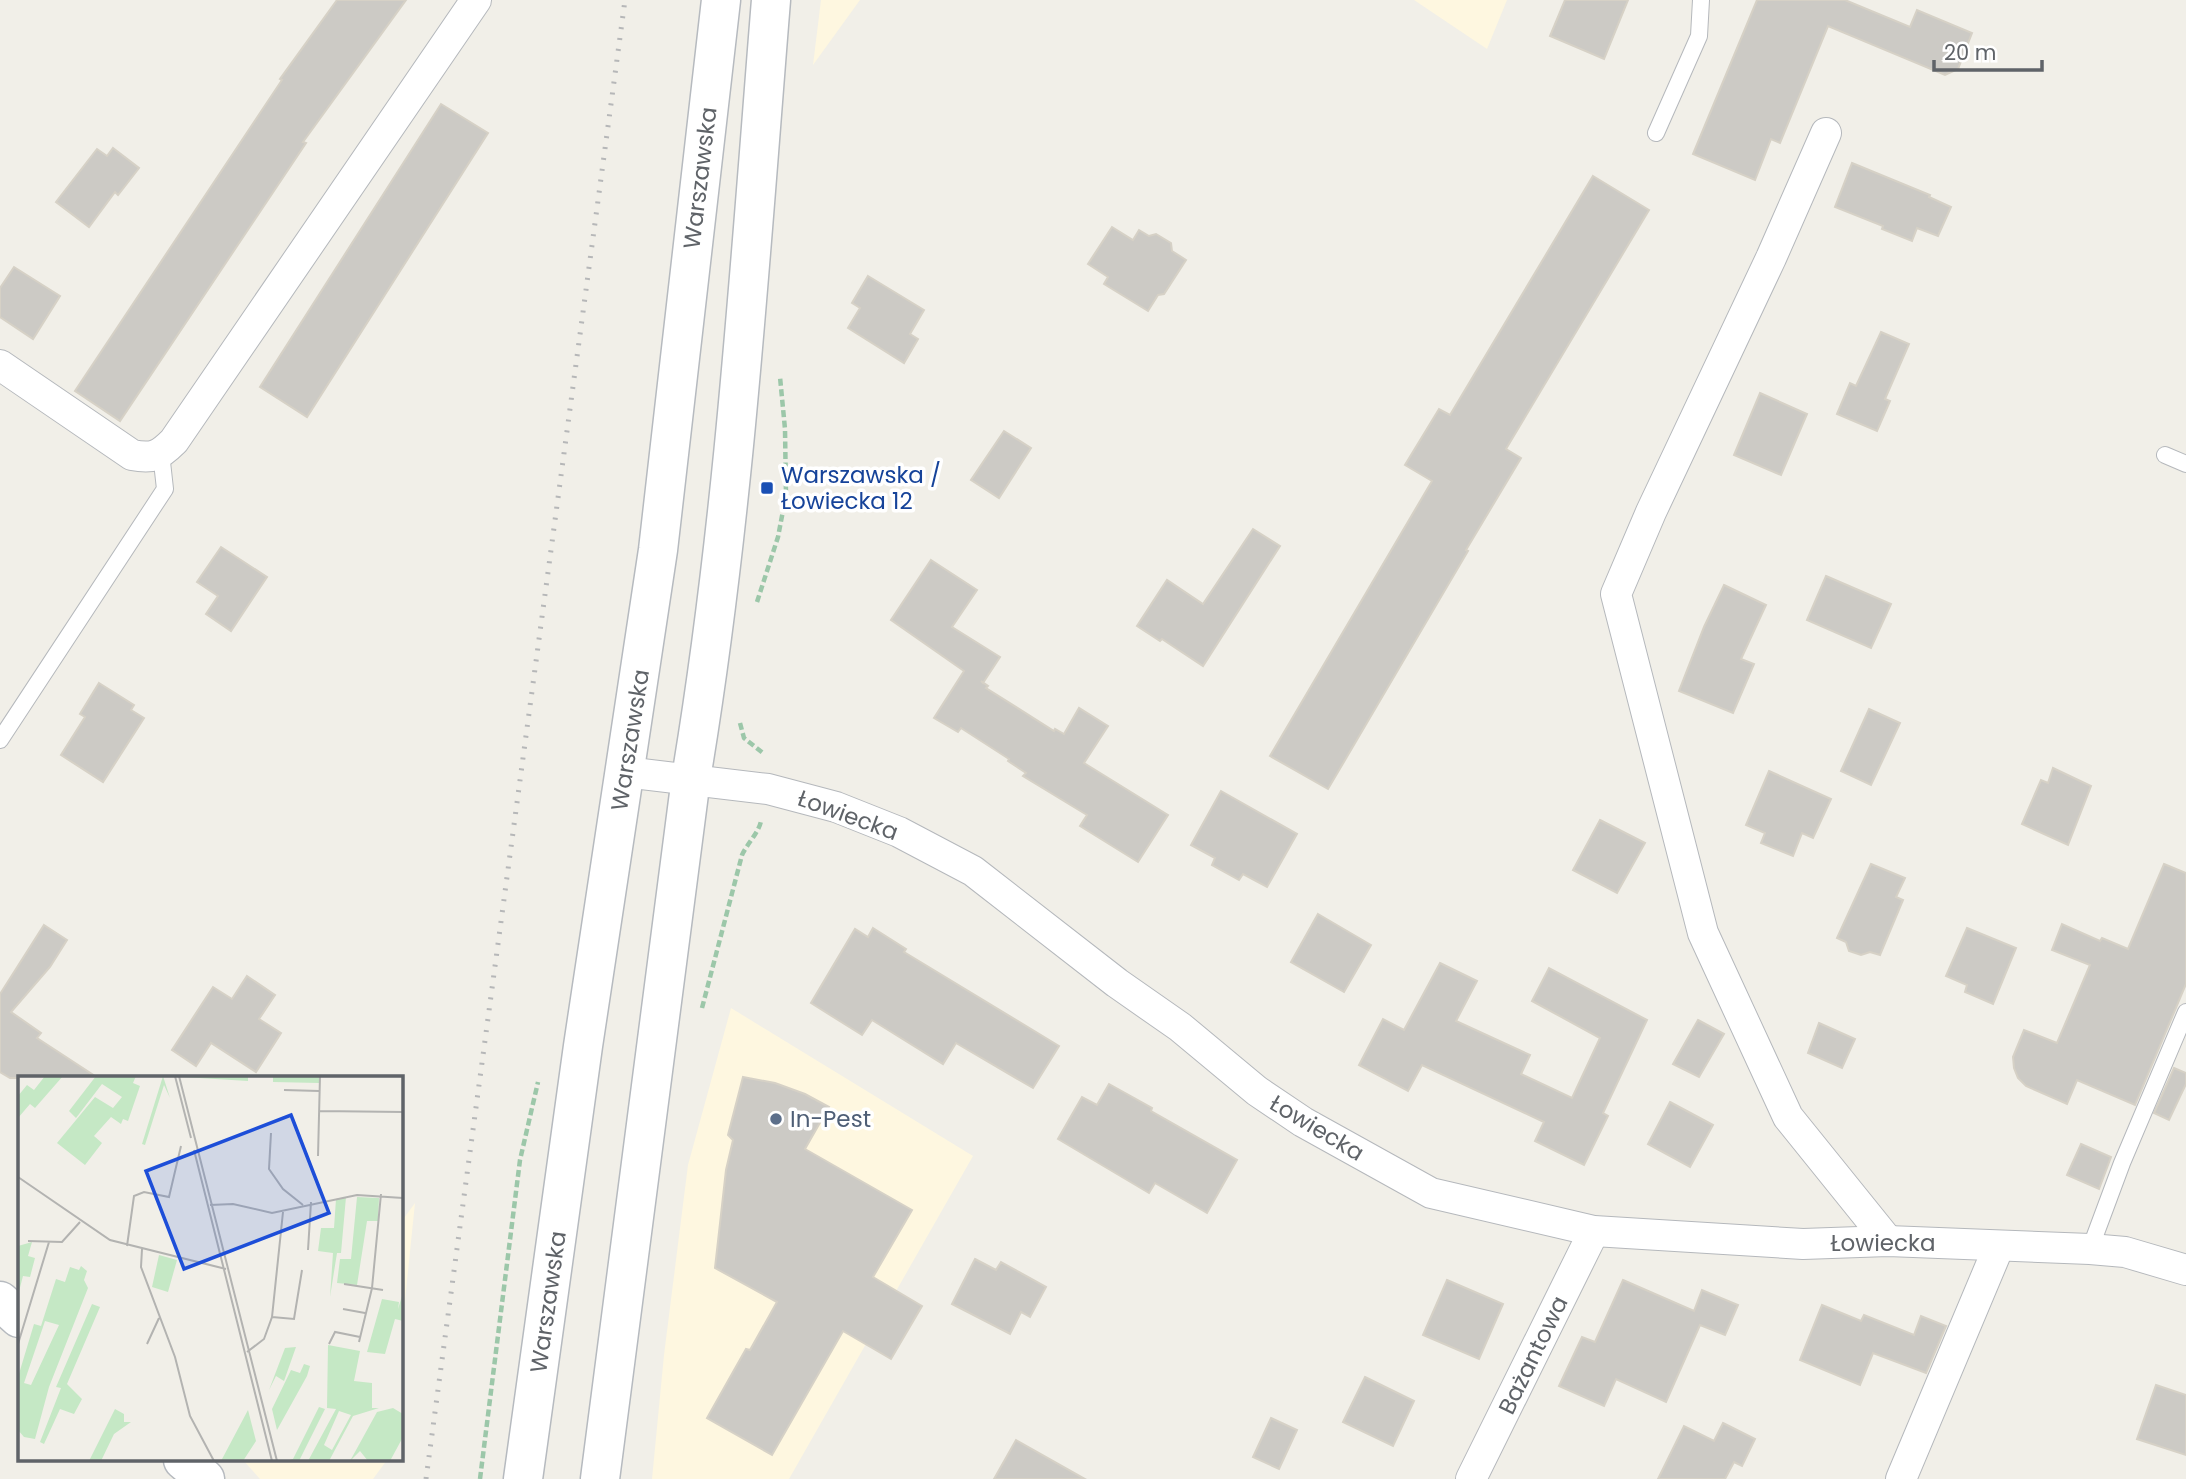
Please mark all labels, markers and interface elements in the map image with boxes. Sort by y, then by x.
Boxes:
scale bar [1934,28,2042,72]
text: 20 m [1944,38,1997,67]
street label: Warszawska [675,105,725,251]
place label: Warszawska / Łowiecka 12 [781,459,941,517]
marker: Warszawska / Łowiecka 12 [759,480,775,496]
street label: Warszawska [603,667,657,813]
street label: Łowiecka [793,782,903,848]
inset map [18,1076,402,1462]
street label: Łowiecka [1264,1087,1370,1169]
place label: In-Pest [790,1103,871,1135]
marker: In-Pest [768,1111,784,1127]
street label: Łowiecka [1831,1227,1935,1259]
street label: Warszawska [522,1229,574,1375]
street label: Bażantowa [1491,1291,1575,1419]

